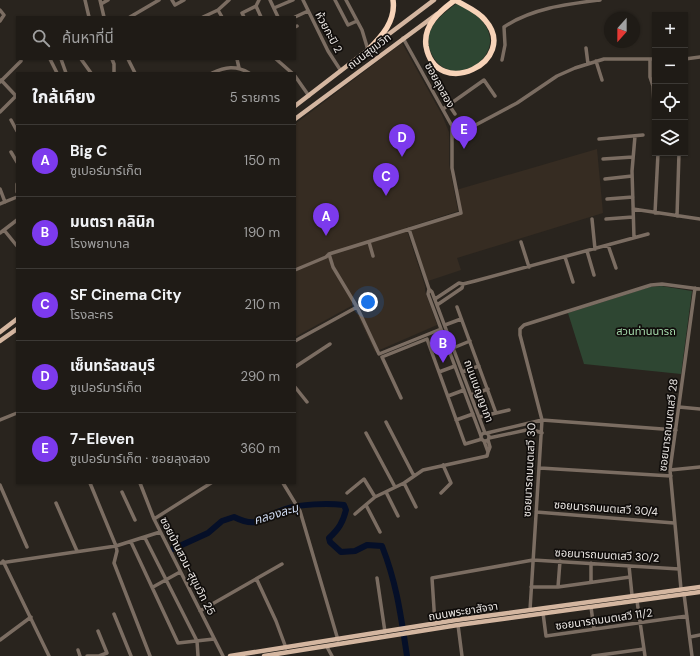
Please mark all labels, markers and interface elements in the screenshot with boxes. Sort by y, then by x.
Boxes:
street label: ห้วยกะปิ 2 [312,9,346,55]
north arrow [604,12,640,48]
map controls [652,12,688,156]
button: + [652,12,688,48]
search box [16,16,296,60]
icon: search [30,27,52,49]
text: ค้นหาที่นี่ [62,28,114,48]
street label: ถนนสุขุมวิท [344,30,394,72]
button: − [652,48,688,84]
street label: ซอยลุงสอง [422,60,458,110]
button: locate [652,84,688,120]
text: ใกล้เคียง [32,86,95,108]
text: 5 รายการ [230,89,280,106]
pin: E [451,116,477,149]
button: layers [652,120,688,156]
pin: D [389,124,415,157]
text: Big C [70,141,107,161]
text: A [40,152,50,169]
text: 150 m [244,152,280,169]
text: ซูเปอร์มาร์เก็ต [70,162,142,179]
pin: C [373,163,399,196]
pin: A [313,203,339,236]
text: มนตรา คลินิก [70,212,155,232]
text: B [41,224,49,241]
text: 190 m [244,224,280,241]
text: โรงพยาบาล [70,235,130,252]
text: SF Cinema City [70,285,182,305]
your location [358,292,378,312]
text: C [40,296,50,313]
text: 210 m [245,296,280,313]
text: โรงละคร [70,306,113,323]
park label: สวนท่านนารถ [616,324,676,338]
pin: B [430,330,456,363]
text: เซ็นทรัลชลบุรี [70,356,155,376]
street label: ถนนเบญญาภา [461,358,497,424]
text: D [40,368,50,385]
text: 290 m [241,368,280,385]
street label: ซอยนารถมนตเสวี 28 [655,378,681,472]
text: ซูเปอร์มาร์เก็ต [70,379,142,396]
street label: ซอยนารถมนตเสวี 30 [520,422,538,518]
text: 7-Eleven [70,429,134,449]
text: E [41,440,49,457]
text: 360 m [240,440,280,457]
text: ซูเปอร์มาร์เก็ต · ซอยลุงสอง [70,450,210,467]
street label: ซอยนารถมนตเสวี 30/4 [554,497,659,519]
water label: คลองละมุ [252,499,302,528]
street label: ซอยบ้านสวน-สุขุมวิท 25 [157,515,219,618]
street label: ซอยนารถมนตเสวี 30/2 [554,545,660,565]
street label: ถนนพระยาสัจจา [427,599,499,623]
street label: ซอยนารถมนตเสวี 11/2 [555,605,653,633]

